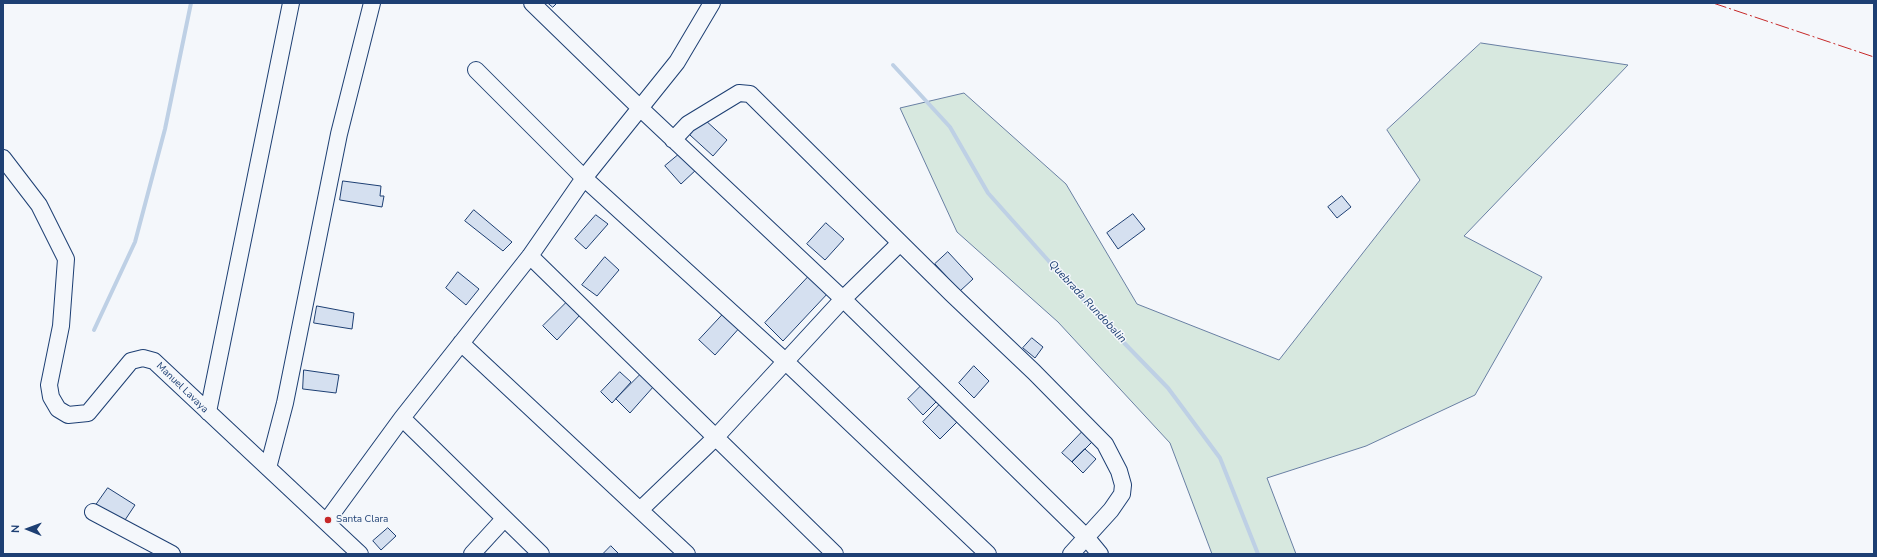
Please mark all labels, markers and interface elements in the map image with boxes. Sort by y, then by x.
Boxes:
water label: Quebrada Rundobalin [1045,258,1129,346]
street label: Manuel Lavaya [154,360,210,416]
north arrow [8,509,48,549]
place label: Santa Clara [336,514,388,526]
marker: Santa Clara [323,515,333,525]
text: N [8,525,23,533]

